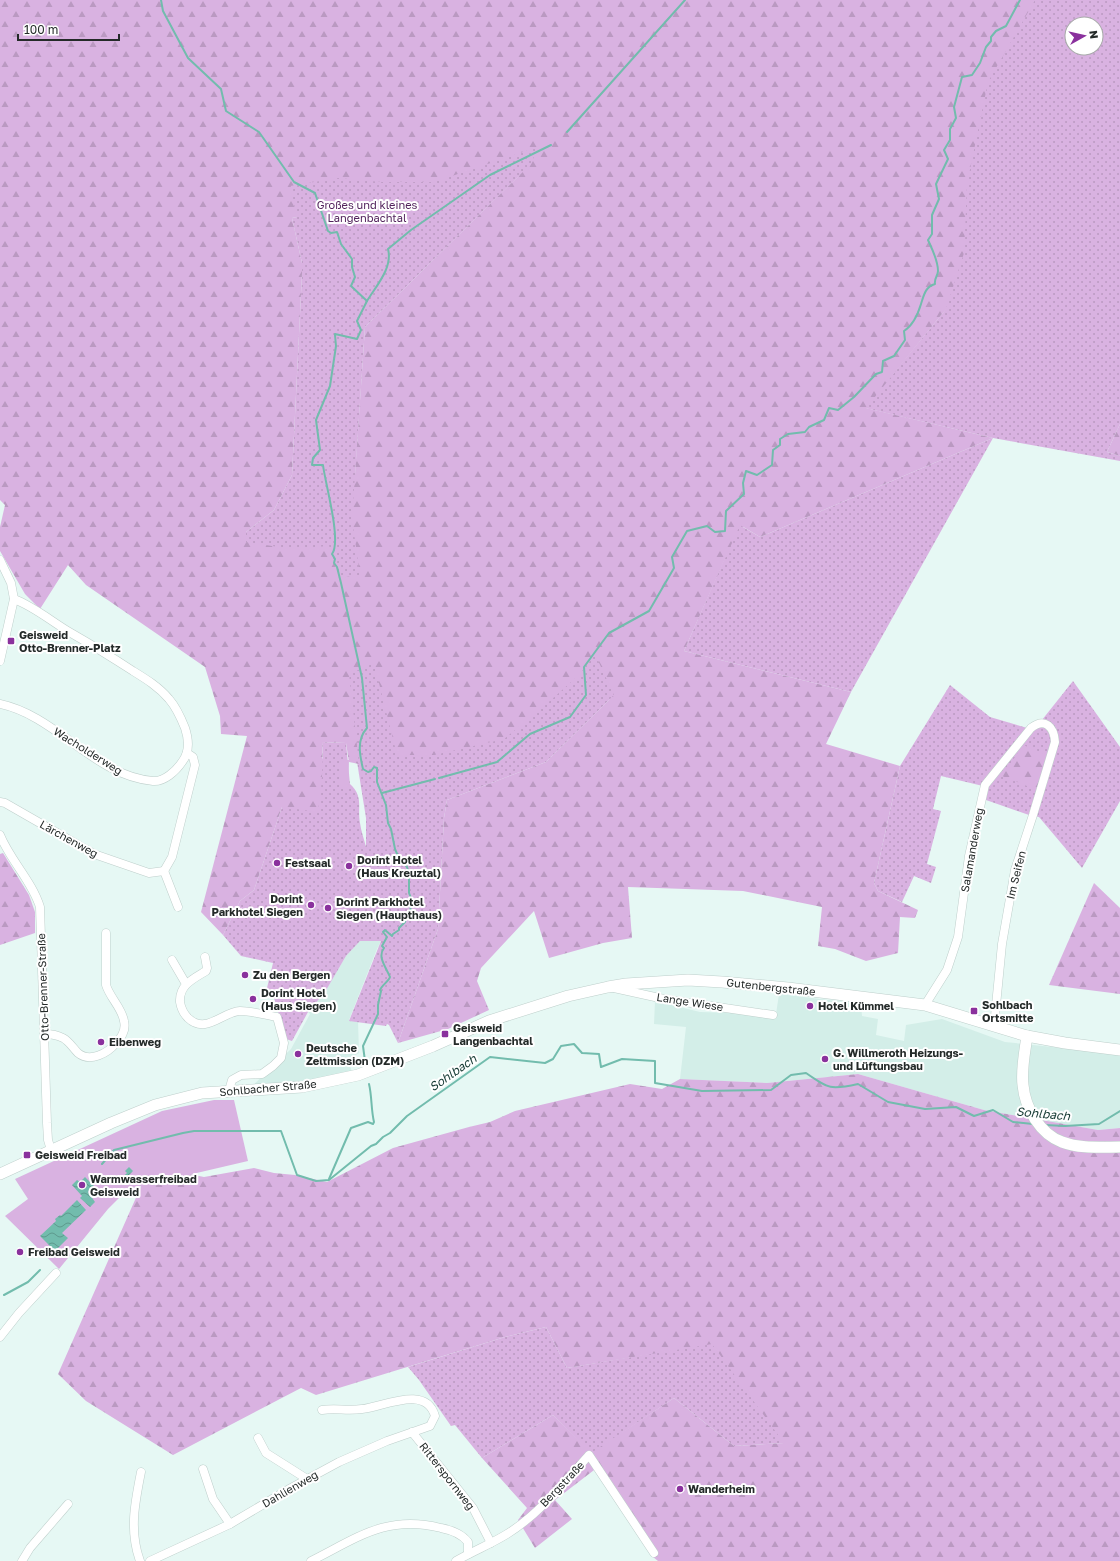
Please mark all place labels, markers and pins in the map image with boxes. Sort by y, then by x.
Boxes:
place label: Geisweid Otto-Brenner-Platz [19,628,121,654]
marker: Geisweid Otto-Brenner-Platz [6,636,16,646]
place label: Dorint Hotel (Haus Kreuztal) [357,853,441,879]
place label: Festsaal [285,856,331,869]
marker: Festsaal [272,858,282,868]
marker: Dorint Hotel (Haus Kreuztal) [344,861,354,871]
place label: Dorint Parkhotel Siegen [211,892,304,918]
place label: Dorint Parkhotel Siegen (Haupthaus) [336,895,442,921]
marker: Dorint Parkhotel Siegen [306,900,316,910]
marker: Dorint Parkhotel Siegen (Haupthaus) [323,903,333,913]
place label: Zu den Bergen [253,968,331,981]
marker: Zu den Bergen [240,970,250,980]
place label: Dorint Hotel (Haus Siegen) [261,986,336,1012]
marker: Dorint Hotel (Haus Siegen) [248,994,258,1004]
place label: Sohlbach Ortsmitte [982,998,1034,1024]
place label: Hotel Kümmel [818,999,894,1012]
marker: Hotel Kümmel [805,1001,815,1011]
marker: Sohlbach Ortsmitte [969,1006,979,1016]
place label: Geisweid Langenbachtal [453,1021,533,1047]
marker: Geisweid Langenbachtal [440,1029,450,1039]
place label: Eibenweg [109,1035,161,1048]
marker: Eibenweg [96,1037,106,1047]
place label: Deutsche Zeltmission (DZM) [306,1041,404,1067]
place label: G. Willmeroth Heizungs- und Lüftungsbau [833,1046,963,1072]
marker: Deutsche Zeltmission (DZM) [293,1049,303,1059]
marker: G. Willmeroth Heizungs- und Lüftungsbau [820,1054,830,1064]
place label: Geisweid Freibad [35,1148,127,1161]
marker: Geisweid Freibad [22,1150,32,1160]
place label: Warmwasserfreibad Geisweid [90,1172,197,1198]
marker: Warmwasserfreibad Geisweid [77,1180,87,1190]
place label: Freibad Geisweid [28,1245,120,1258]
marker: Freibad Geisweid [15,1247,25,1257]
place label: Wanderheim [688,1482,755,1495]
marker: Wanderheim [675,1484,685,1494]

